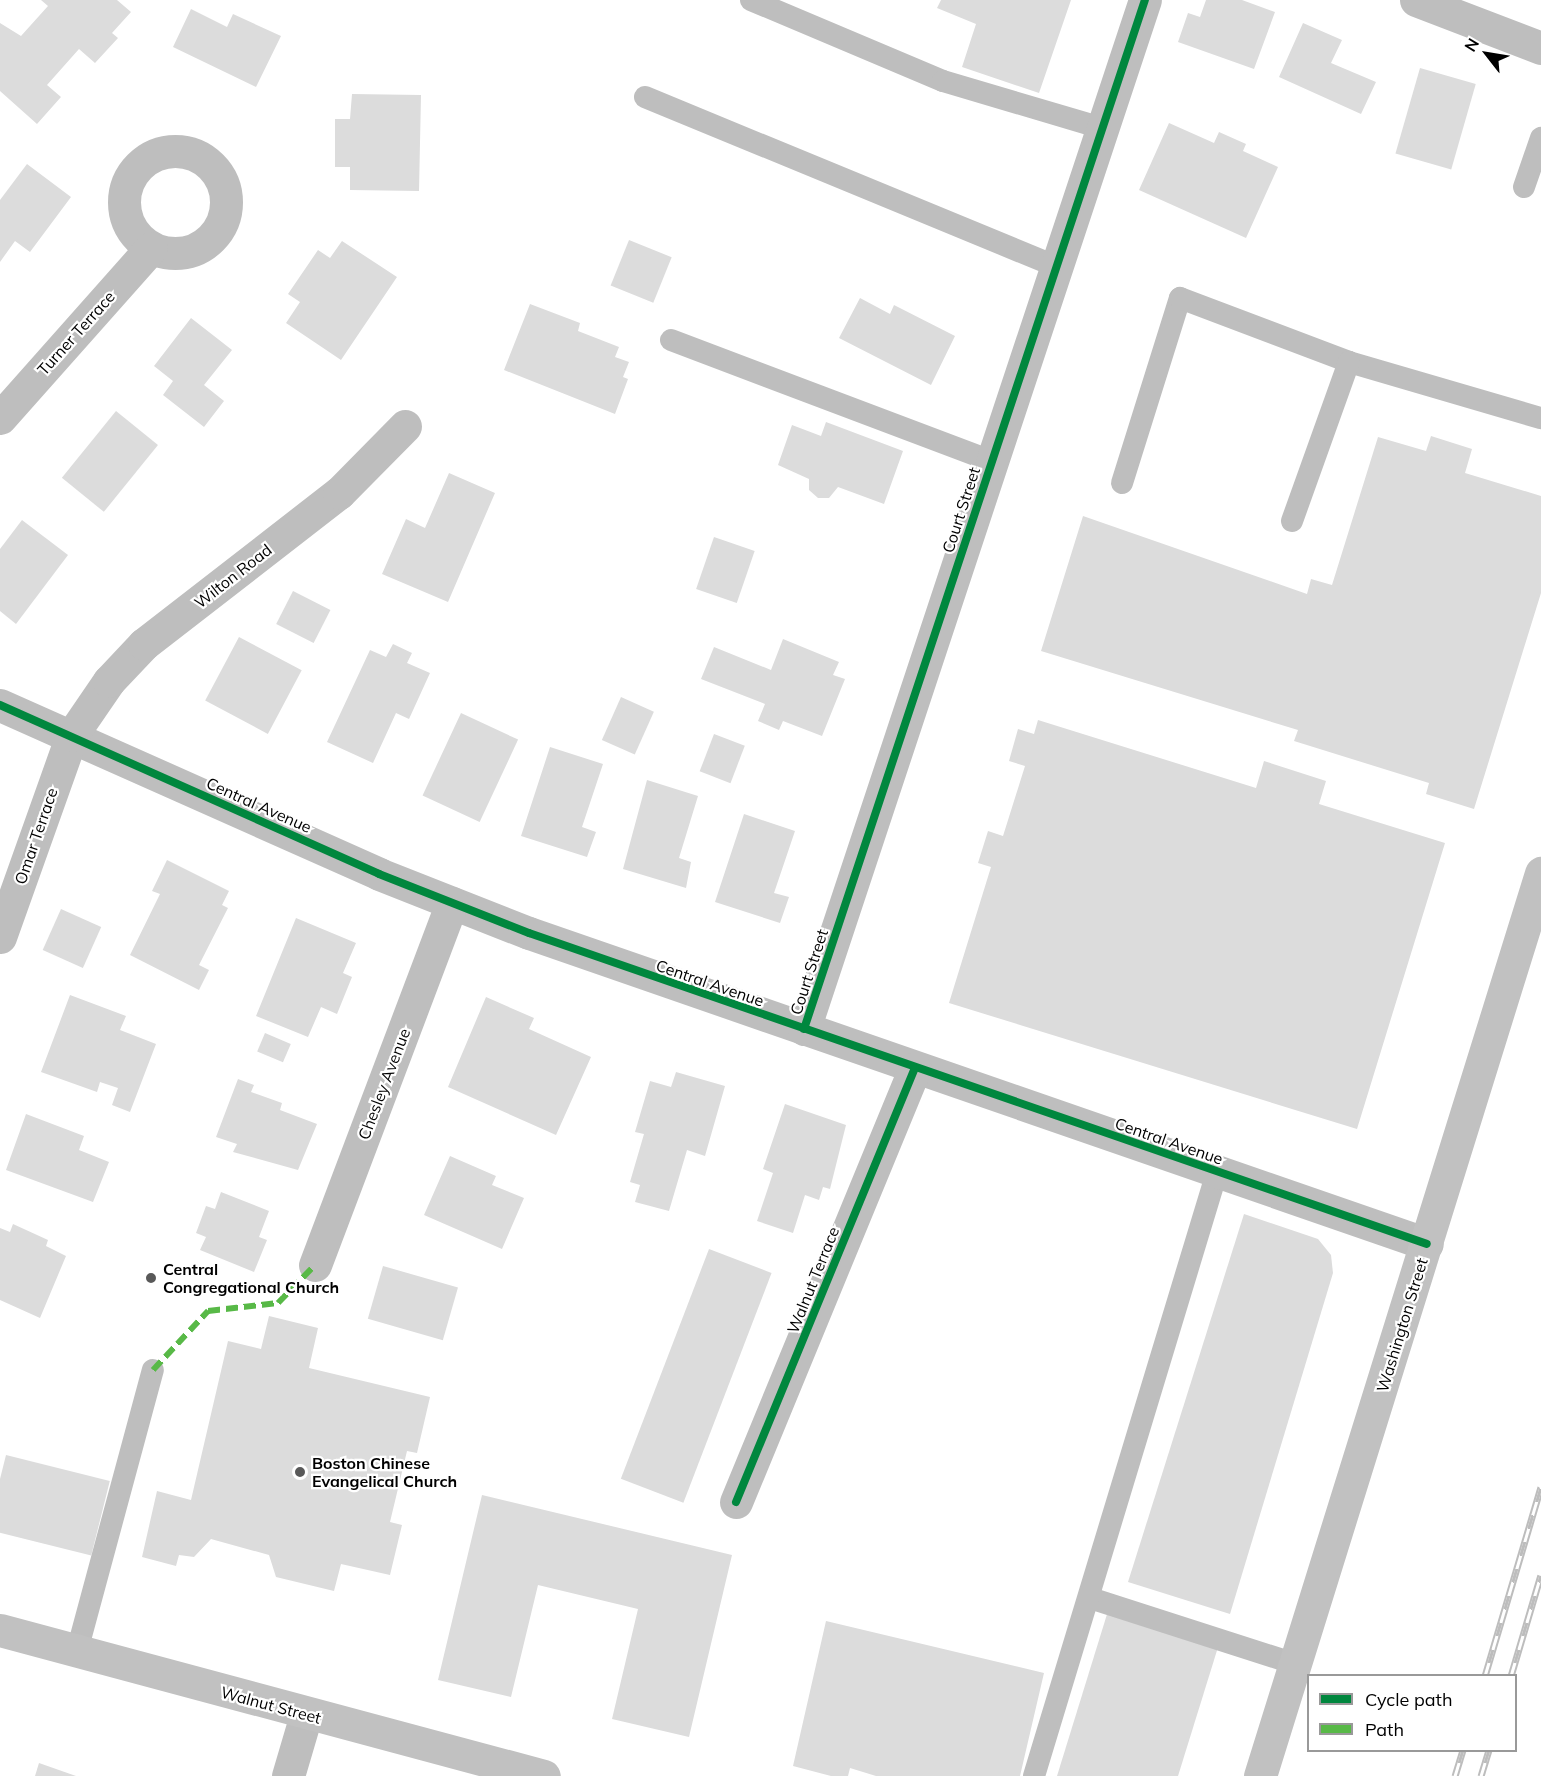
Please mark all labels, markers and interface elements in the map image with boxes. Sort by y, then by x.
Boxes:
north arrow [1457,24,1517,84]
text: N [1460,34,1483,55]
street label: Turner Terrace [33,287,119,379]
street label: Court Street [938,465,984,555]
street label: Wilton Road [191,540,275,612]
street label: Central Avenue [203,773,315,837]
street label: Omar Terrace [11,785,61,887]
street label: Court Street [786,927,832,1017]
street label: Central Avenue [653,956,767,1010]
street label: Chesley Avenue [354,1026,414,1142]
street label: Central Avenue [1112,1114,1226,1168]
street label: Walnut Terrace [783,1224,843,1336]
street label: Washington Street [1372,1256,1432,1394]
place label: Central Congregational Church [163,1259,339,1297]
marker: Central Congregational Church [144,1271,158,1285]
place label: Boston Chinese Evangelical Church [312,1453,457,1491]
marker: Boston Chinese Evangelical Church [293,1465,307,1479]
legend [1307,1674,1517,1752]
street label: Walnut Street [219,1682,323,1728]
text: Cycle path [1365,1688,1452,1711]
text: Path [1365,1718,1404,1741]

